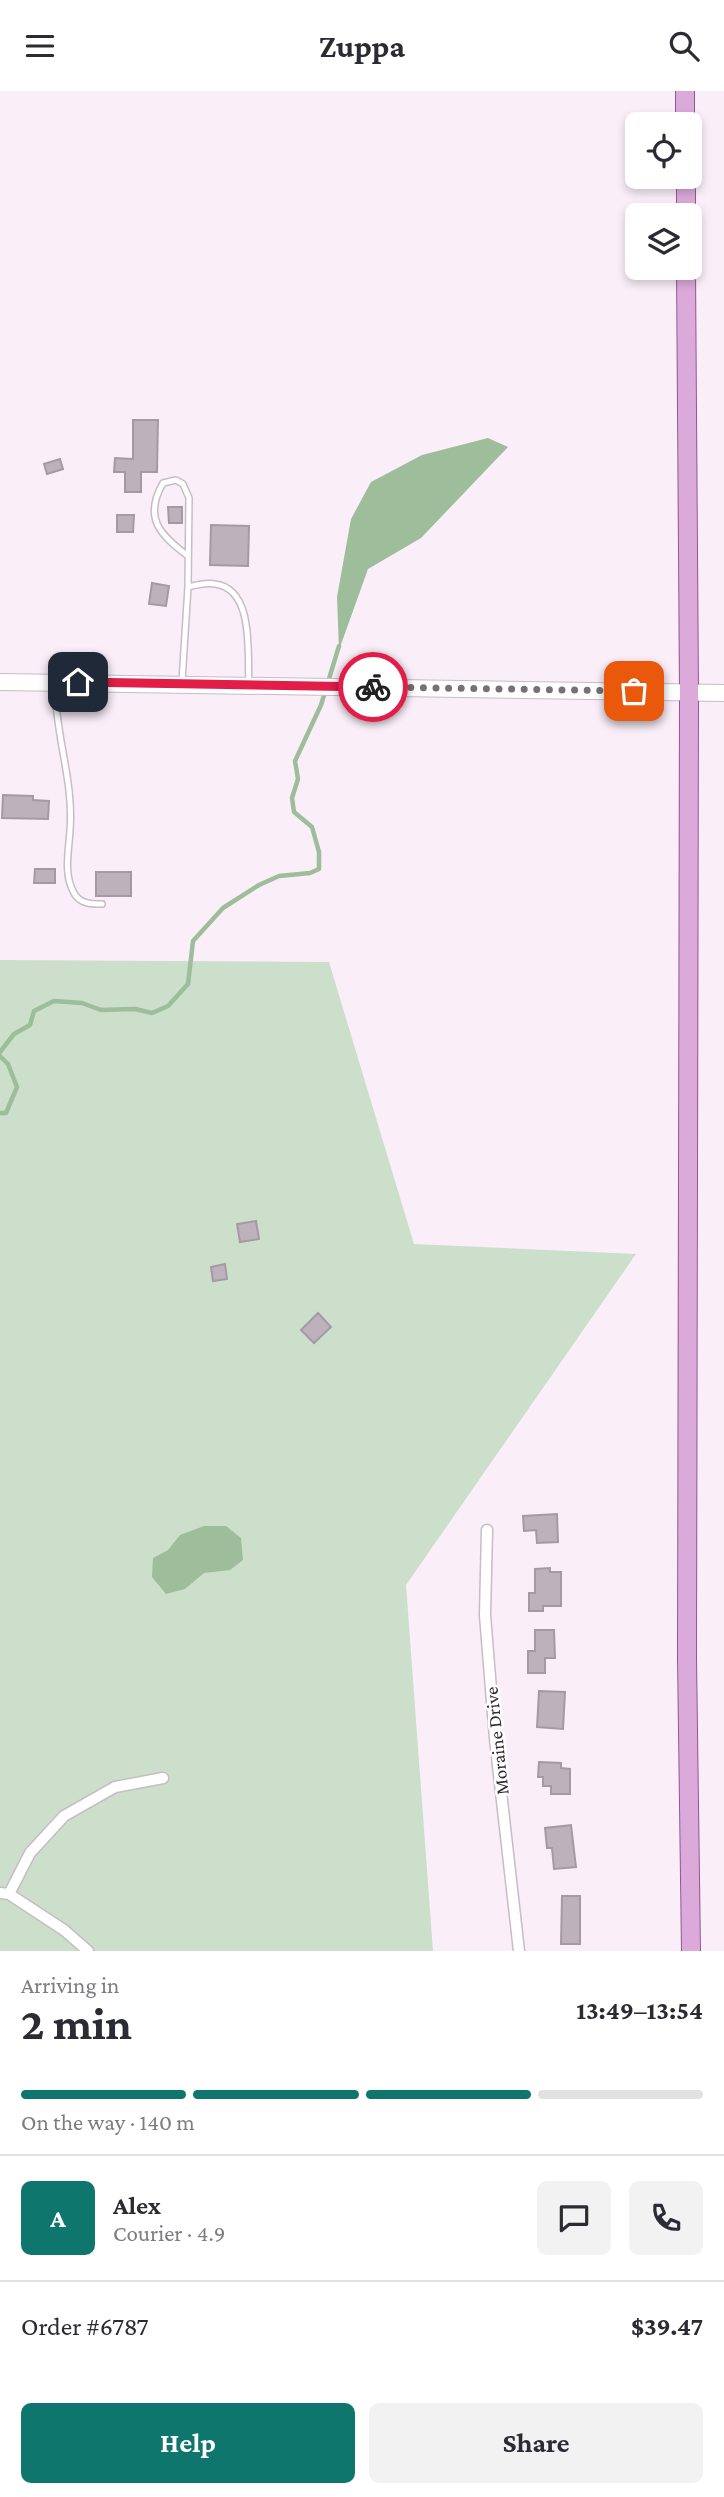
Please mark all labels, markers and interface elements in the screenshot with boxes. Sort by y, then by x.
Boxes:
icon: menu [21,27,59,65]
icon: search [665,27,703,65]
text: Zuppa [319,28,405,64]
map controls [625,112,702,280]
button: locate [625,112,702,189]
button: layers [625,203,702,280]
pin [48,652,108,712]
courier [338,652,408,722]
pin [604,661,664,721]
icon: home [59,663,97,701]
icon: bike [354,668,392,706]
icon: bag [615,672,653,710]
street label: Moraine Drive [480,1686,513,1796]
text: Arriving in [21,1972,119,1998]
text: 13:49–13:54 [576,1996,703,2025]
text: 2 min [21,1998,132,2049]
text: On the way · 140 m [21,2109,195,2135]
button: chat [537,2181,611,2255]
button: phone [629,2181,703,2255]
text: Alex [113,2191,161,2220]
text: A [50,2204,66,2233]
text: Courier · 4.9 [113,2220,225,2246]
text: Order #6787 [21,2312,149,2341]
text: $39.47 [631,2312,703,2341]
button: Help [21,2403,355,2483]
button: Share [369,2403,703,2483]

